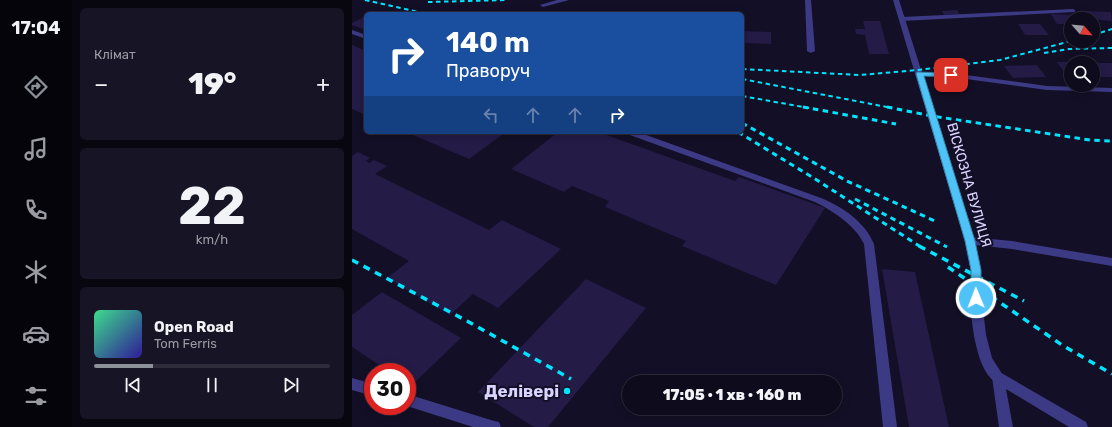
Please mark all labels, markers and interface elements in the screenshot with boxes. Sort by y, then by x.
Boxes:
north arrow [1064,12,1100,48]
map controls [1064,12,1100,92]
text: 17:04 [11,17,61,39]
text: 140 m [446,26,530,59]
icon: right [380,28,432,80]
text: Клімат [94,47,136,62]
button: search [1064,56,1100,92]
pin [934,58,968,92]
text: Праворуч [446,60,530,82]
icon: arrive [940,64,962,86]
text: 19° [188,66,236,102]
text: − [94,71,108,98]
text: + [316,71,330,98]
icon: directions [22,73,50,101]
icon: left [480,104,502,126]
icon: ahead [522,104,544,126]
icon: ahead [564,104,586,126]
icon: right [606,104,628,126]
street label: ВІСКОЗНА ВУЛИЦЯ [943,121,995,249]
icon: music [22,135,50,163]
text: 22 [178,175,246,237]
icon: phone [22,196,50,224]
text: km/h [196,232,228,247]
icon: climate [22,258,50,286]
position arrow [955,277,997,319]
text: Open Road [154,318,234,336]
icon: car [22,320,50,348]
text: Tom Ferris [154,336,217,351]
speed limit sign: 30 [364,363,416,415]
icon: previous [122,374,144,396]
icon: pause [201,374,223,396]
icon: next [280,374,302,396]
place label: Делівері [484,381,559,401]
icon: filters [22,382,50,410]
marker: Делівері [562,386,572,396]
text: 17:05 · 1 хв · 160 m [663,386,801,404]

